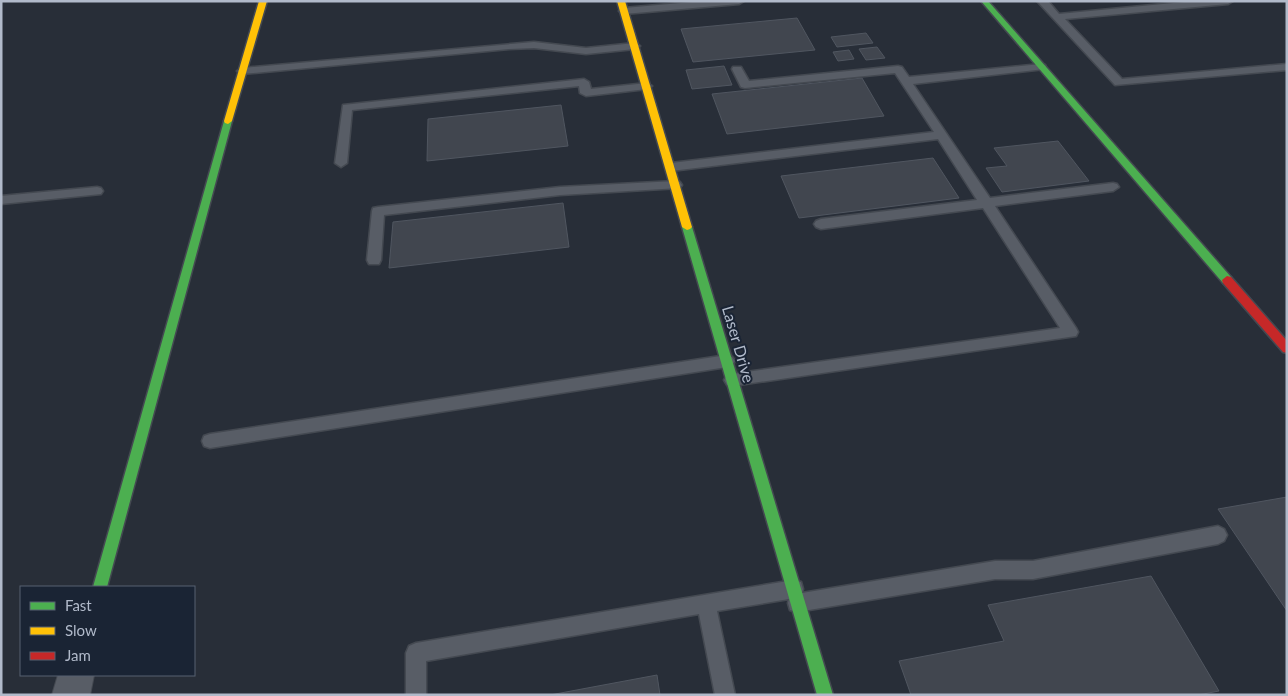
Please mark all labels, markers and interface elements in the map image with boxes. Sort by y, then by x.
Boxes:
street label: Laser Drive [719,303,759,385]
legend [20,586,195,676]
text: Fast [65,596,92,614]
text: Slow [65,621,97,639]
text: Jam [65,646,91,664]

